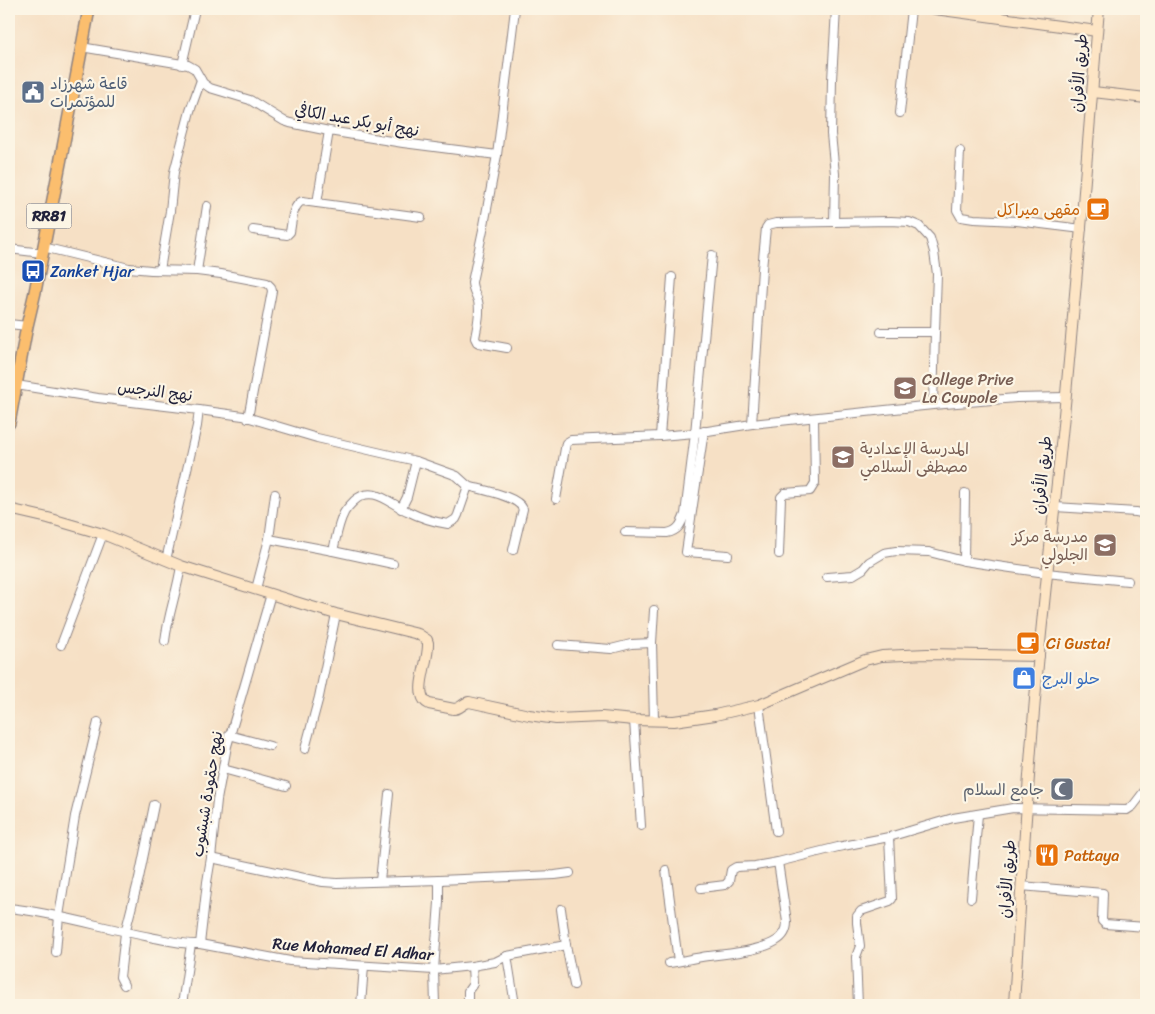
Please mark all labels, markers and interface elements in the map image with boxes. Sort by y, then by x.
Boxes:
street label: طريق الأفران [1062,33,1096,113]
place label: قاعة شهرزاد للمؤتمرات [50,69,128,116]
public building icon: قاعة شهرزاد للمؤتمرات [20,79,46,105]
street label: نهج أبو بكر عبد الكافي [292,95,422,145]
place label: مقهى ميراكل [997,195,1080,224]
cafe icon: مقهى ميراكل [1085,196,1111,222]
road number: RR81 [27,204,72,228]
place label: Zanket Hjar [50,257,135,286]
bus stop icon: Zanket Hjar [20,258,46,284]
place label: College Prive La Coupole [922,365,1014,412]
street label: نهج النرجس [116,372,194,410]
school or university icon: College Prive La Coupole [892,375,918,401]
place label: المدرسة الإعدادية مصطفى السلامي [860,434,969,481]
street label: طريق الأفران [1023,434,1061,516]
school or university icon: المدرسة الإعدادية مصطفى السلامي [830,444,856,470]
place label: مدرسة مركز الجلولي [1010,522,1088,569]
school or university icon: مدرسة مركز الجلولي [1092,532,1118,558]
place label: Ci Gusta! [1046,629,1110,658]
cafe icon: Ci Gusta! [1015,630,1041,656]
place label: حلو البرج [1042,664,1100,693]
shop icon: حلو البرج [1011,665,1037,691]
street label: نهج حمّودة شبشوب [183,729,231,859]
place label: جامع السلام [963,775,1044,804]
mosque icon: جامع السلام [1049,776,1075,802]
street label: طريق الأفران [990,839,1024,919]
place label: Pattaya [1064,841,1119,870]
restaurant icon: Pattaya [1034,842,1060,868]
street label: Rue Mohamed El Adhar [272,929,436,969]

